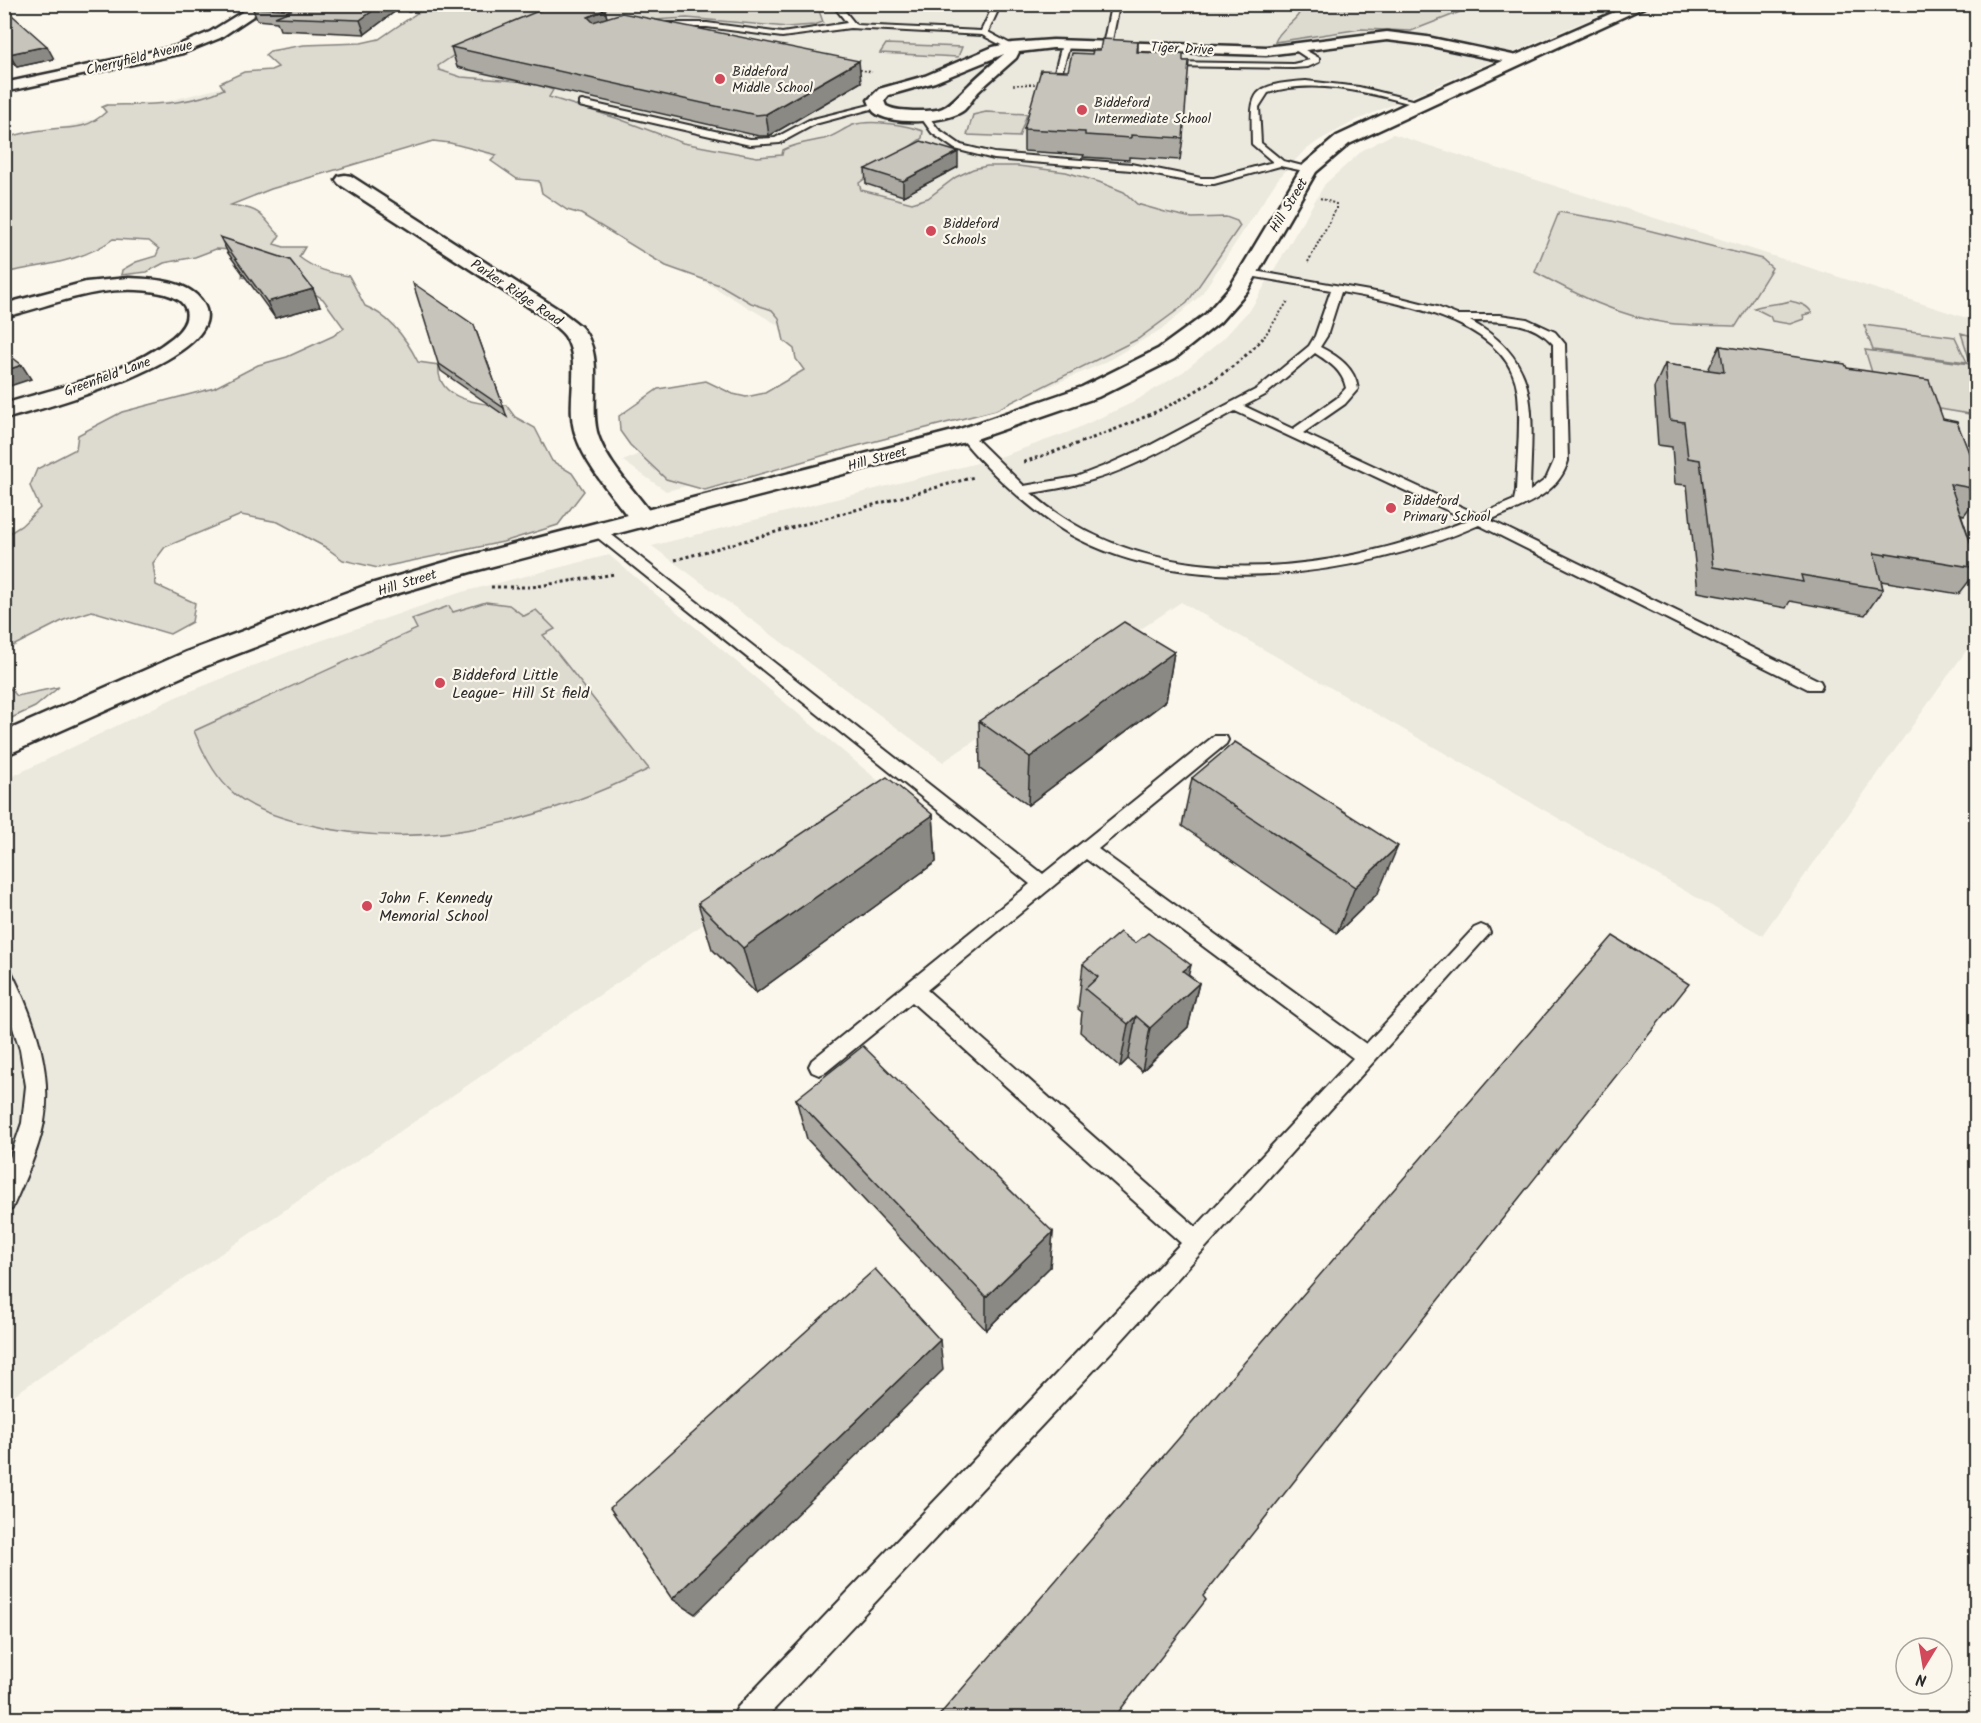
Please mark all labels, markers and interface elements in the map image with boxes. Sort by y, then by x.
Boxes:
street label: Cherryfield Avenue [84,34,195,82]
street label: Tiger Drive [1150,36,1215,62]
place label: Biddeford Middle School [732,61,814,99]
marker: Biddeford Middle School [713,72,727,86]
place label: Biddeford Intermediate School [1094,92,1212,130]
marker: Biddeford Intermediate School [1075,103,1089,117]
street label: Hill Street [1264,173,1314,237]
place label: Biddeford Schools [943,213,1000,251]
marker: Biddeford Schools [924,224,938,238]
street label: Parker Ridge Road [466,254,568,332]
street label: Greenfield Lane [61,351,154,403]
street label: Hill Street [845,440,910,477]
place label: Biddeford Primary School [1403,490,1491,528]
marker: Biddeford Primary School [1384,501,1398,515]
street label: Hill Street [375,563,440,602]
place label: Biddeford Little League- Hill St field [452,663,590,706]
marker: Biddeford Little League- Hill St field [433,676,447,690]
place label: John F. Kennedy Memorial School [379,886,493,929]
marker: John F. Kennedy Memorial School [360,899,374,913]
north arrow [1894,1636,1954,1696]
text: N [1914,1666,1929,1692]

